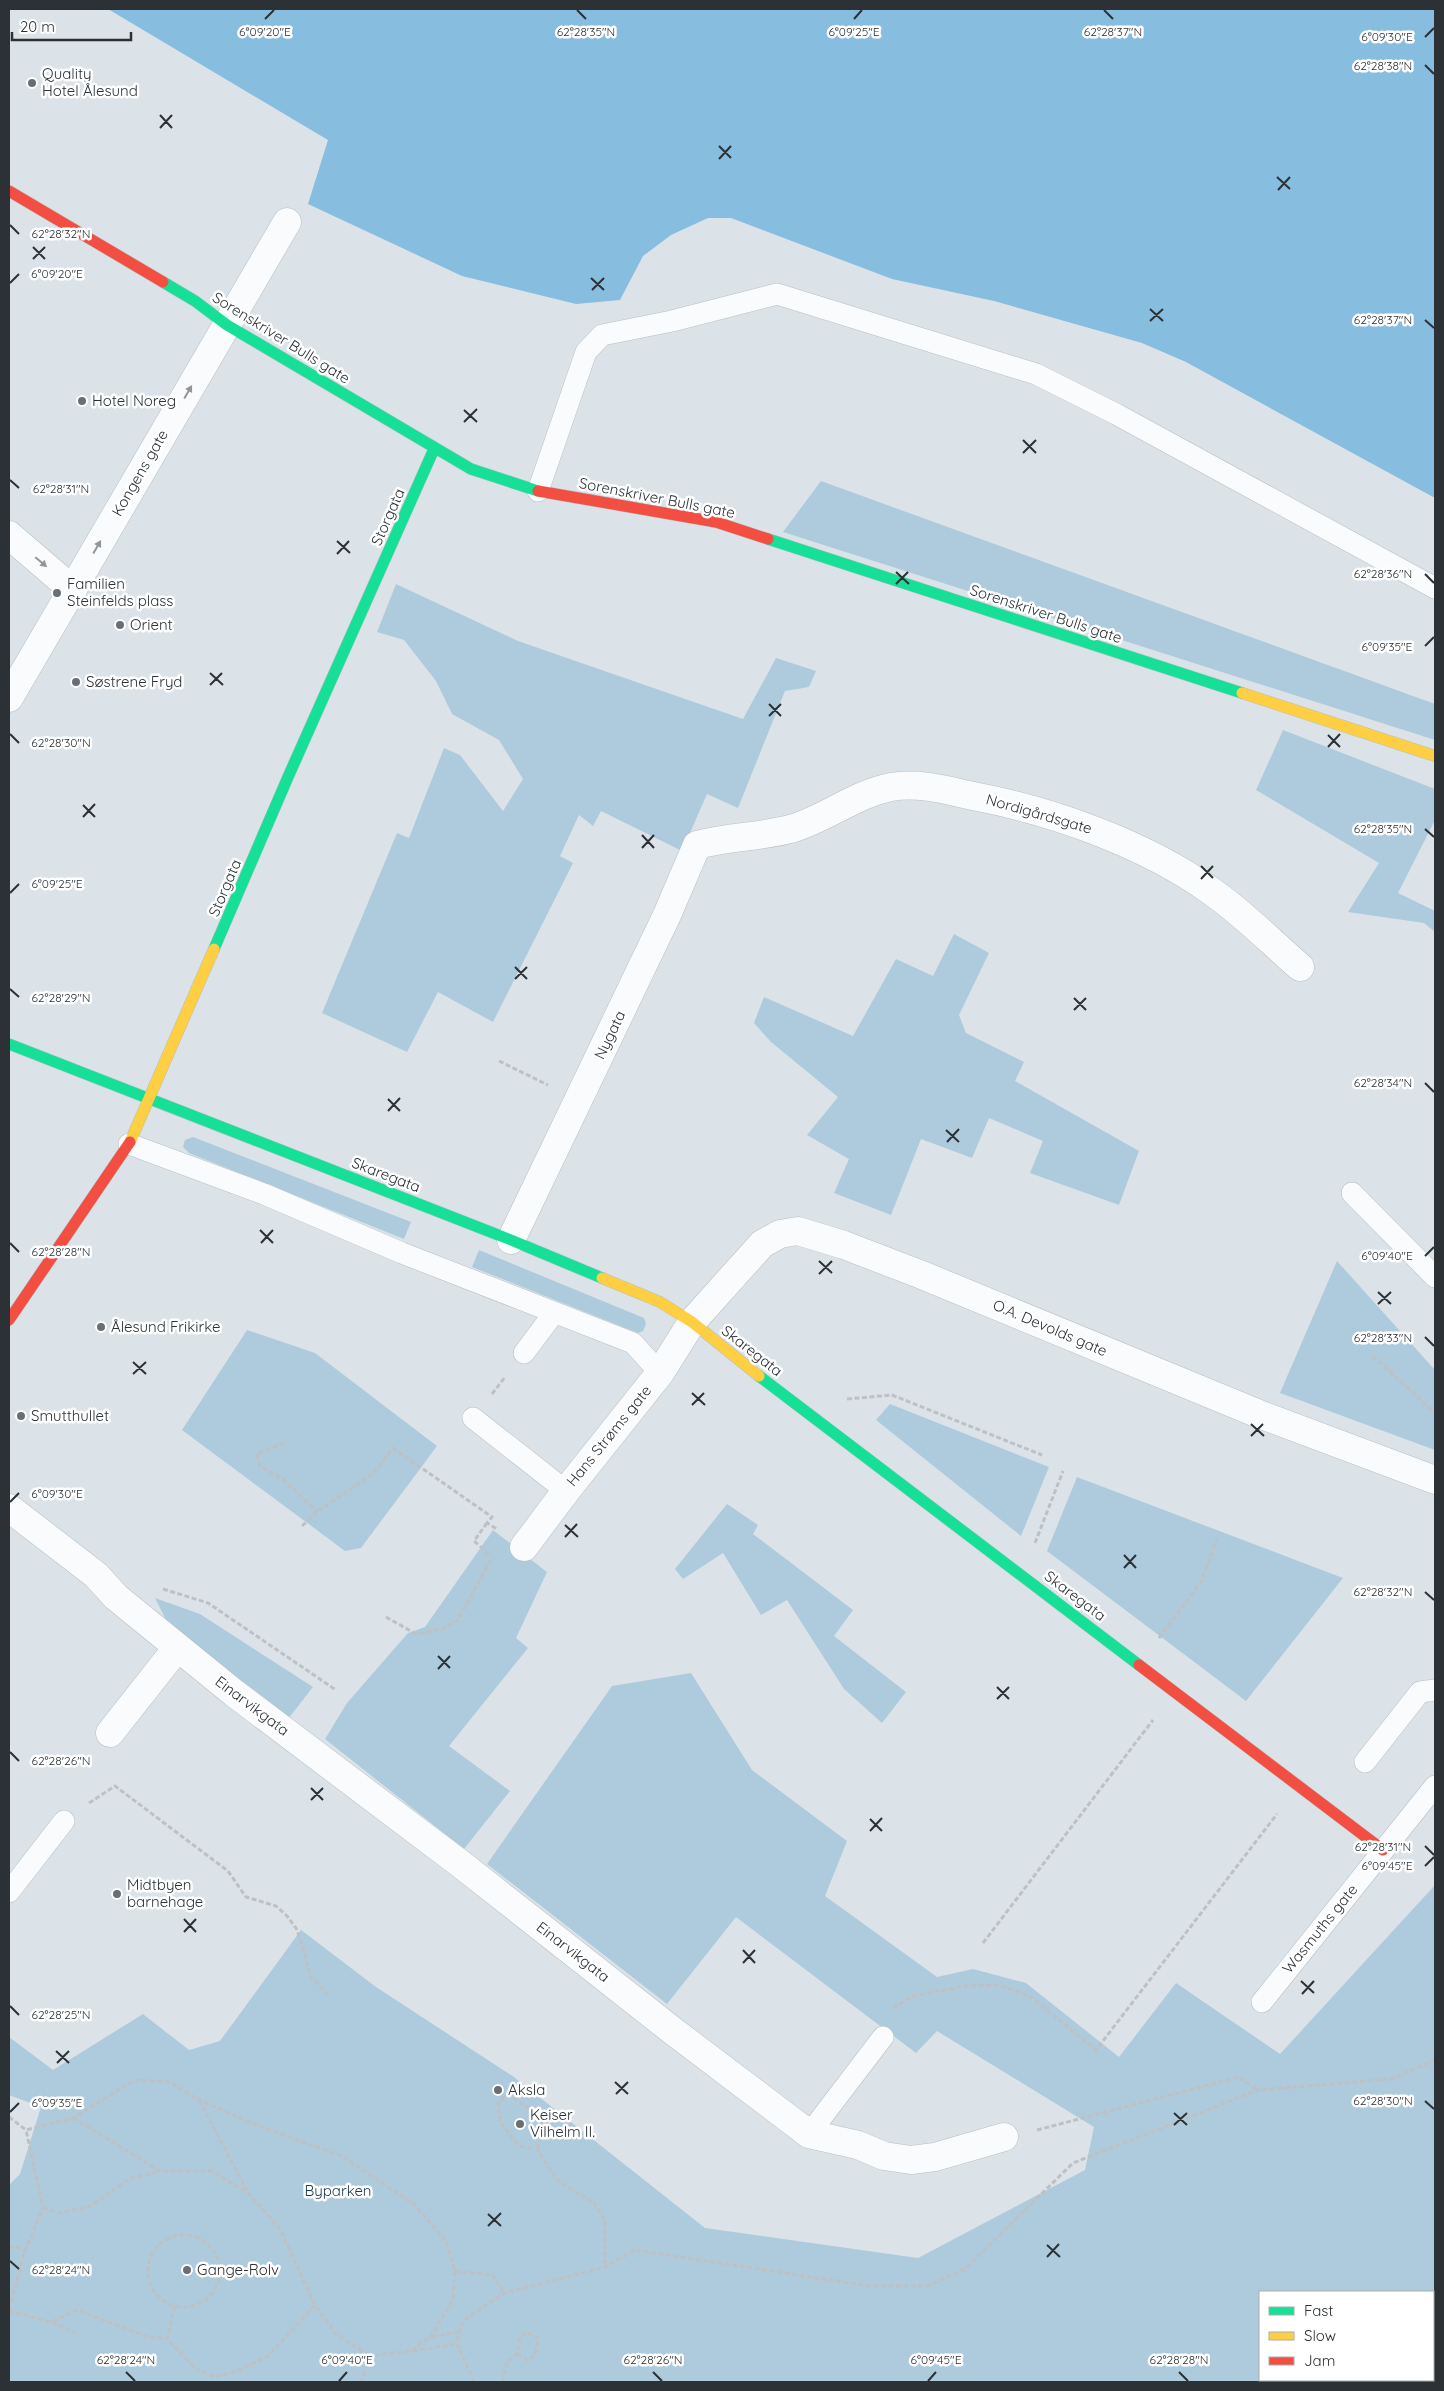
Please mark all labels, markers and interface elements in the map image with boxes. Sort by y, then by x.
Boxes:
scale bar [12,10,131,42]
text: 20 m [20,17,55,36]
text: 6°09'20"E [239,24,291,39]
text: 62°28'35"N [557,24,615,39]
text: 6°09'25"E [828,24,880,39]
text: 62°28'37"N [1084,24,1142,39]
text: 6°09'30"E [1361,29,1413,44]
text: 62°28'38"N [1354,58,1412,73]
place label: Quality Hotel Ålesund [42,64,138,100]
marker: Quality Hotel Ålesund [26,77,38,89]
text: 62°28'32"N [32,226,90,241]
text: 6°09'20"E [31,266,83,281]
street label: Sorenskriver Bulls gate [209,288,354,388]
text: 62°28'37"N [1354,312,1412,327]
one-way arrow [184,385,192,399]
place label: Hotel Noreg [92,391,176,410]
marker: Hotel Noreg [76,395,88,407]
street label: Kongens gate [107,426,172,519]
street label: Sorenskriver Bulls gate [577,473,737,522]
text: 62°28'31"N [33,481,89,496]
street label: Storgata [367,485,409,548]
one-way arrow [93,541,102,554]
one-way arrow [34,557,47,568]
text: 62°28'36"N [1354,566,1412,581]
place label: Familien Steinfelds plass [67,574,173,610]
street label: Sorenskriver Bulls gate [968,580,1124,647]
marker: Familien Steinfelds plass [51,587,63,599]
place label: Orient [130,615,173,634]
marker: Orient [114,619,126,631]
text: 6°09'35"E [1362,639,1413,654]
place label: Søstrene Fryd [86,672,182,691]
marker: Søstrene Fryd [70,676,82,688]
text: 62°28'30"N [31,735,91,750]
street label: Nordigårdsgate [984,789,1094,838]
text: 62°28'35"N [1354,821,1412,836]
street label: Storgata [204,856,245,919]
text: 6°09'25"E [31,876,83,891]
text: 62°28'29"N [31,990,91,1005]
street label: Nygata [590,1007,629,1062]
text: 62°28'34"N [1354,1075,1412,1090]
street label: Skaregata [349,1153,423,1196]
text: 62°28'28"N [32,1244,91,1259]
text: 6°09'40"E [1361,1248,1413,1263]
street label: O.A. Devolds gate [990,1295,1110,1360]
place label: Ålesund Frikirke [111,1317,220,1336]
marker: Ålesund Frikirke [95,1321,107,1333]
street label: Skaregata [718,1321,786,1380]
text: 62°28'33"N [1354,1330,1412,1345]
street label: Hans Strøms gate [562,1381,655,1490]
place label: Smutthullet [31,1406,109,1425]
marker: Smutthullet [15,1410,27,1422]
text: 6°09'30"E [31,1486,83,1501]
street label: Skaregata [1041,1566,1110,1625]
text: 62°28'32"N [1354,1584,1412,1599]
street label: Einarvikgata [212,1672,293,1740]
text: 62°28'26"N [32,1753,90,1768]
text: 62°28'31"N [1355,1839,1411,1854]
text: 6°09'45"E [1362,1858,1413,1873]
place label: Midtbyen barnehage [127,1875,203,1911]
street label: Wasmuths gate [1278,1880,1361,1977]
marker: Midtbyen barnehage [111,1888,123,1900]
street label: Einarvikgata [533,1917,614,1986]
text: 62°28'25"N [31,2007,91,2022]
place label: Aksla [508,2080,545,2099]
marker: Aksla [492,2084,504,2096]
text: 62°28'30"N [1353,2093,1413,2108]
text: 6°09'35"E [32,2095,83,2110]
place label: Keiser Vilhelm II. [530,2105,595,2141]
marker: Keiser Vilhelm II. [514,2118,526,2130]
park label: Byparken [304,2181,372,2200]
place label: Gange-Rolv [197,2260,279,2279]
text: 62°28'24"N [32,2262,90,2277]
marker: Gange-Rolv [181,2264,193,2276]
legend [1259,2291,1434,2381]
text: Fast [1304,2301,1333,2320]
text: Slow [1304,2326,1336,2345]
text: Jam [1304,2351,1335,2370]
text: 62°28'24"N [97,2352,155,2367]
text: 6°09'40"E [321,2352,373,2367]
text: 62°28'26"N [624,2352,682,2367]
text: 6°09'45"E [911,2352,962,2367]
text: 62°28'28"N [1150,2352,1209,2367]

